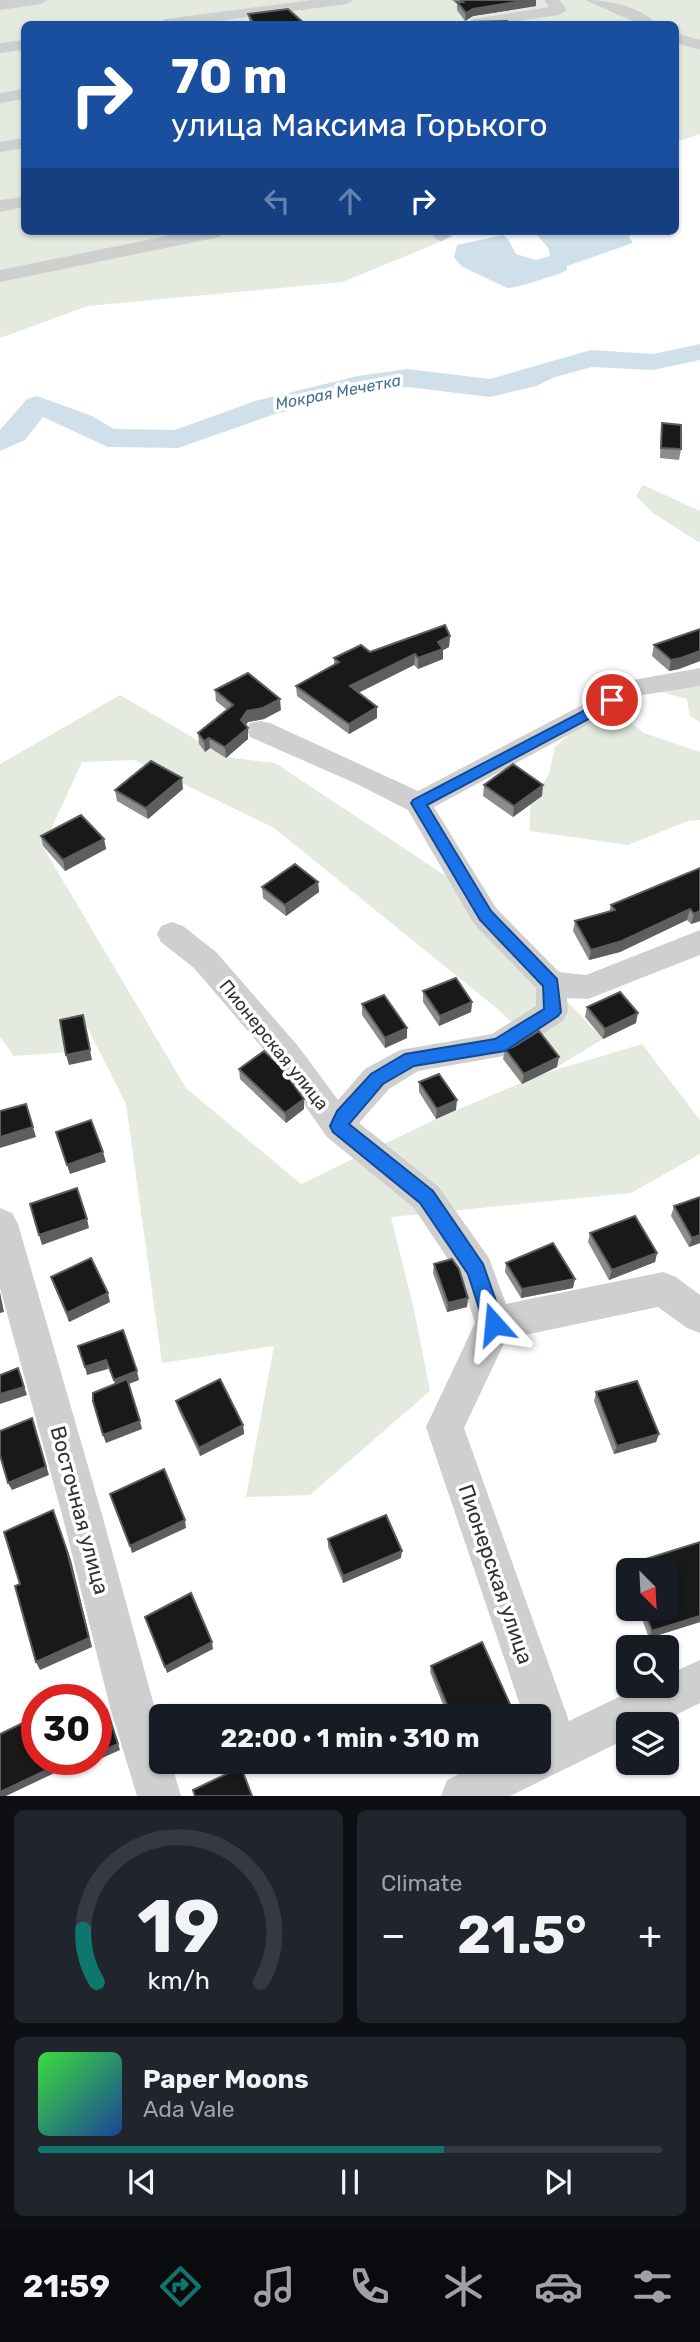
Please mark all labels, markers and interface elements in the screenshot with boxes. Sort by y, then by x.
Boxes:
text: 70 m [171,47,288,105]
icon: right [56,49,147,140]
text: улица Максима Горького [171,106,548,144]
icon: left [258,182,296,220]
icon: ahead [331,182,369,220]
icon: right [404,182,442,220]
water label: Мокрая Мечетка [274,371,402,413]
pin [582,670,642,730]
icon: arrive [593,681,631,719]
street label: Пионерская улица [215,975,333,1115]
position arrow [457,1287,531,1361]
street label: Восточная улица [45,1423,115,1597]
street label: Пионерская улица [454,1481,538,1667]
north arrow [616,1558,679,1620]
map controls [616,1558,679,1775]
button: search [616,1635,679,1698]
speed limit sign: 30 [21,1684,112,1775]
button: layers [616,1712,679,1775]
text: 22:00 · 1 min · 310 m [220,1723,480,1754]
text: Climate [381,1869,462,1897]
text: 19 [137,1885,220,1971]
text: 21.5° [457,1904,587,1966]
text: − [381,1912,406,1958]
text: + [638,1912,662,1958]
text: km/h [147,1966,210,1995]
text: Paper Moons [143,2064,309,2095]
text: Ada Vale [143,2095,235,2123]
icon: previous [123,2163,161,2201]
icon: pause [331,2163,369,2201]
icon: next [539,2163,577,2201]
icon: directions [156,2262,205,2311]
icon: music [250,2262,299,2311]
icon: phone [345,2262,394,2311]
icon: climate [439,2262,488,2311]
icon: car [534,2262,583,2311]
icon: filters [628,2262,677,2311]
text: 21:59 [23,2267,110,2305]

